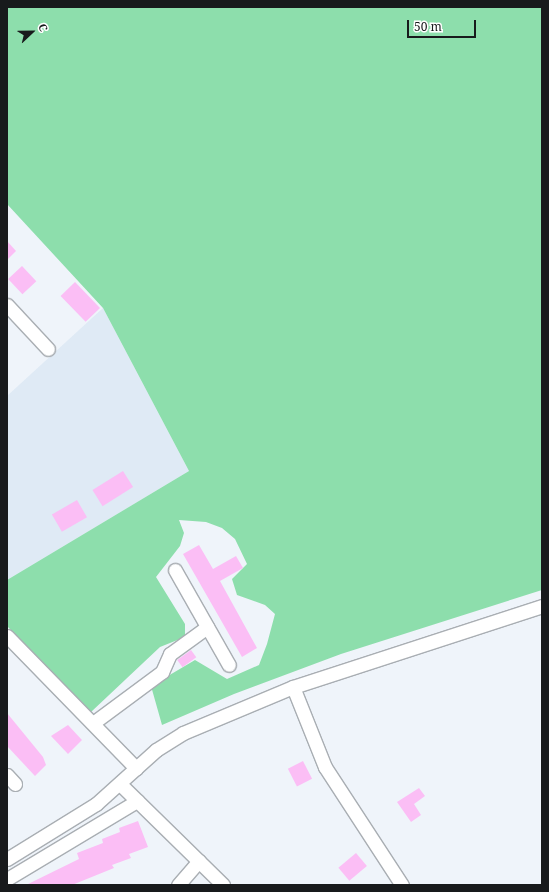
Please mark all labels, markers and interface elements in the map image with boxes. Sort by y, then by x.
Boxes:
north arrow [12,12,52,52]
scale bar [409,12,478,38]
text: 50 m [414,18,442,35]
text: С [35,21,52,33]

